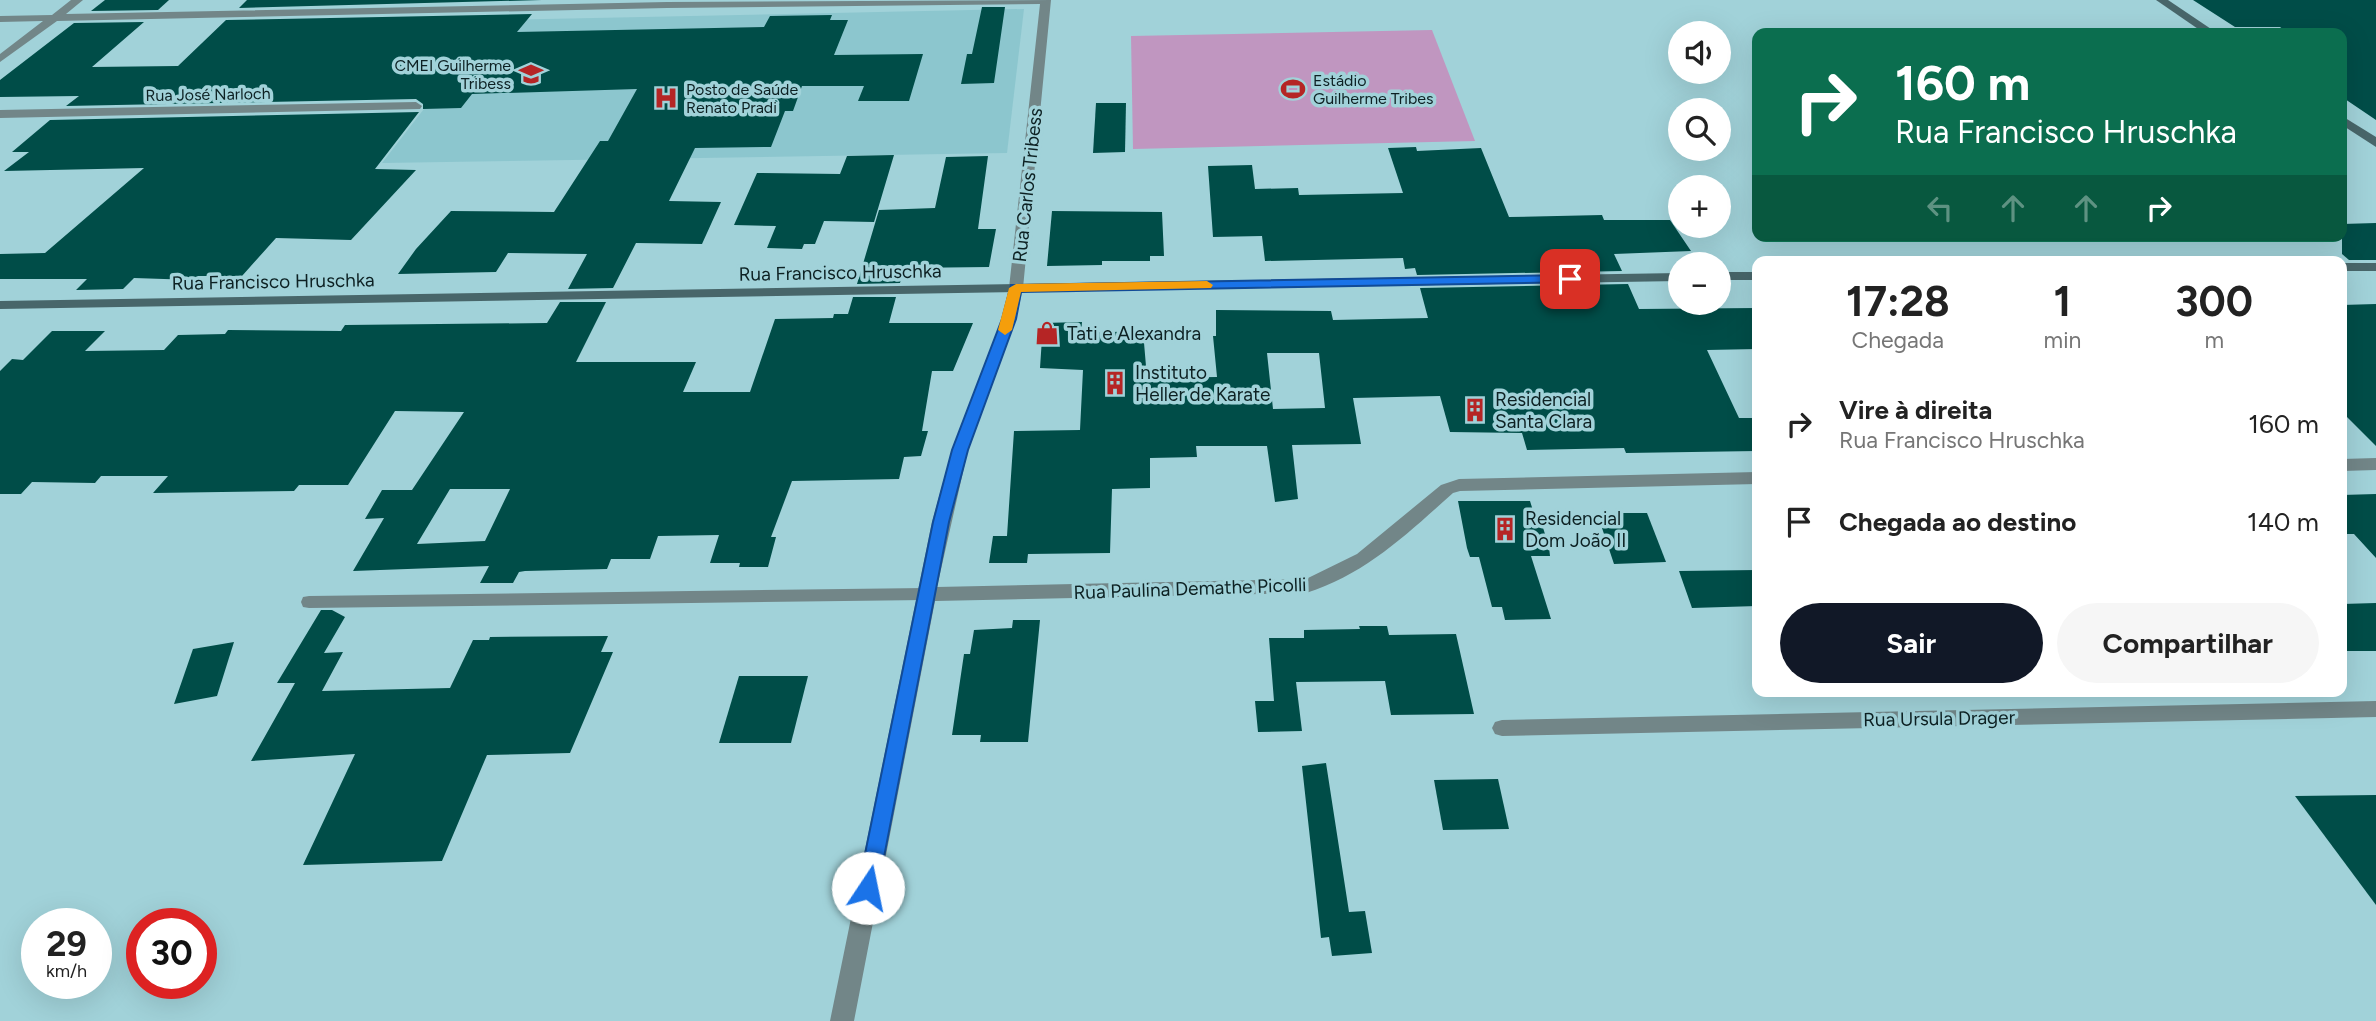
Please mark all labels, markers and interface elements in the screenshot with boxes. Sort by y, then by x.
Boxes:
map controls [1668,21,1731,315]
button: sound [1668,21,1731,84]
text: 160 m [1895,53,2030,112]
place label: CMEI Guilherme Tribess [394,56,511,93]
icon: right [1780,56,1871,147]
school or university icon: CMEI Guilherme Tribess [517,60,545,88]
place label: Estádio Guilherme Tribes [1313,71,1433,108]
sports icon: Estádio Guilherme Tribes [1279,75,1307,103]
place label: Posto de Saúde Renato Pradi [686,80,798,117]
street label: Rua José Narloch [145,84,271,105]
hospital icon: Posto de Saúde Renato Pradi [652,84,680,112]
button: search [1668,98,1731,161]
street label: Rua Carlos Tribess [1008,107,1047,263]
text: Rua Francisco Hruschka [1895,113,2237,151]
button: + [1668,175,1731,238]
icon: left [1921,189,1959,227]
icon: ahead [1994,189,2032,227]
icon: ahead [2067,189,2105,227]
icon: right [2140,189,2178,227]
pin [1540,249,1600,309]
button: − [1668,252,1731,315]
street label: Rua Francisco Hruschka [738,259,942,286]
icon: arrive [1551,260,1589,298]
street label: Rua Francisco Hruschka [171,268,375,295]
text: 17:28 [1846,276,1950,327]
text: 1 [2054,276,2071,327]
text: 300 [2175,276,2253,327]
shop icon: Tati e Alexandra [1033,319,1061,347]
place label: Tati e Alexandra [1067,322,1201,345]
text: Chegada [1852,326,1944,354]
text: min [2044,326,2081,354]
text: m [2204,326,2224,354]
place label: Instituto Heller de Karate [1135,361,1270,406]
building icon: Instituto Heller de Karate [1101,369,1129,397]
place label: Residencial Santa Clara [1495,388,1592,433]
text: Vire à direita [1839,394,1992,426]
building icon: Residencial Santa Clara [1461,396,1489,424]
icon: right [1780,405,1818,443]
text: 160 m [2248,408,2319,440]
text: Rua Francisco Hruschka [1839,426,2085,454]
icon: arrive [1780,503,1818,541]
text: Chegada ao destino [1839,506,2076,538]
text: 140 m [2247,506,2319,538]
place label: Residencial Dom João II [1525,507,1626,552]
building icon: Residencial Dom João II [1491,515,1519,543]
street label: Rua Paulina Demathe Picolli [1073,573,1307,604]
button: Sair [1780,603,2043,683]
button: Compartilhar [2057,603,2319,683]
street label: Rua Ursula Drager [1863,706,2016,731]
position arrow [831,851,905,925]
speed limit sign: 30 [126,908,217,999]
text: 29 [46,923,87,965]
text: km/h [46,960,87,982]

